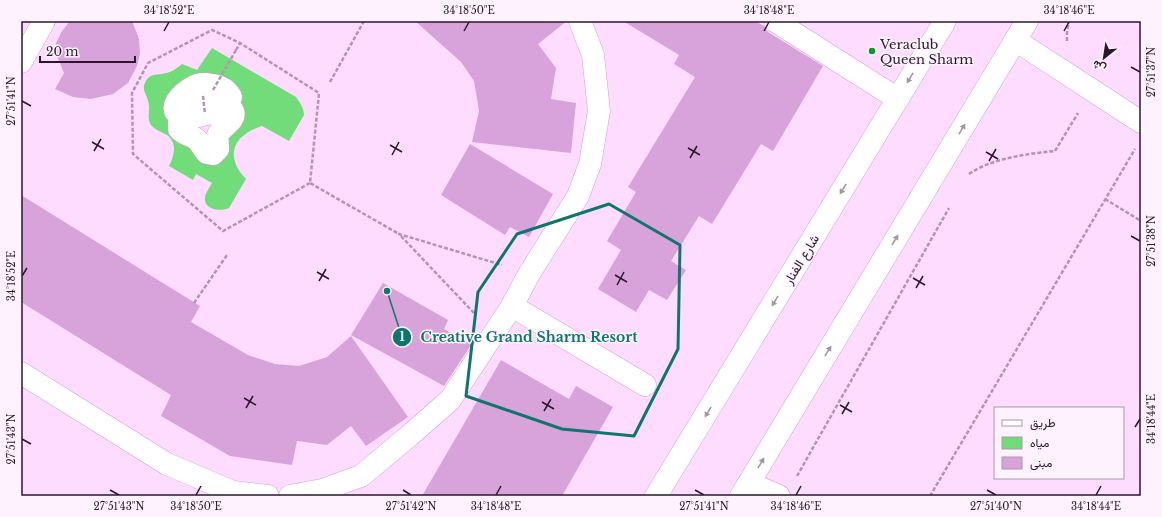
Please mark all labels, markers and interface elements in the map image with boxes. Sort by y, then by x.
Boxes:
text: 34°18'52"E [144,4,194,17]
text: 34°18'50"E [443,4,495,17]
text: 34°18'48"E [744,4,794,17]
text: 34°18'46"E [1044,4,1094,17]
place label: Veraclub Queen Sharm [879,36,973,68]
scale bar [40,38,135,64]
north arrow [1084,38,1124,78]
text: 20 m [46,44,78,59]
marker: Veraclub Queen Sharm [867,46,877,56]
text: 27°51'37"N [1145,47,1158,97]
text: ش [1090,57,1108,76]
one-way arrow [906,73,914,83]
text: 27°51'41"N [5,76,18,126]
one-way arrow [958,124,966,134]
one-way arrow [839,183,846,195]
text: 27°51'38"N [1145,215,1158,267]
street label: شارع الفنار [779,231,824,289]
one-way arrow [892,234,899,246]
text: 34°18'52"E [5,251,18,301]
one-way arrow [771,295,779,306]
callout: Creative Grand Sharm Resort [392,324,646,350]
text: Creative Grand Sharm Resort [420,328,638,346]
text: 1 [399,329,405,344]
one-way arrow [825,345,832,357]
text: 34°18'44"E [1145,394,1158,444]
one-way arrow [704,406,711,418]
legend [994,407,1124,479]
text: 27°51'43"N [5,413,18,465]
text: طريق [1030,415,1056,431]
text: مياه [1030,435,1049,450]
text: مبنى [1030,455,1052,471]
one-way arrow [758,457,765,469]
text: 27°51'43"N [93,500,145,513]
text: 34°18'50"E [170,500,222,513]
text: 27°51'42"N [385,500,437,513]
text: 34°18'48"E [471,500,521,513]
text: 27°51'41"N [679,500,729,513]
text: 34°18'46"E [771,500,821,513]
text: 27°51'40"N [970,500,1022,513]
text: 34°18'44"E [1071,500,1121,513]

